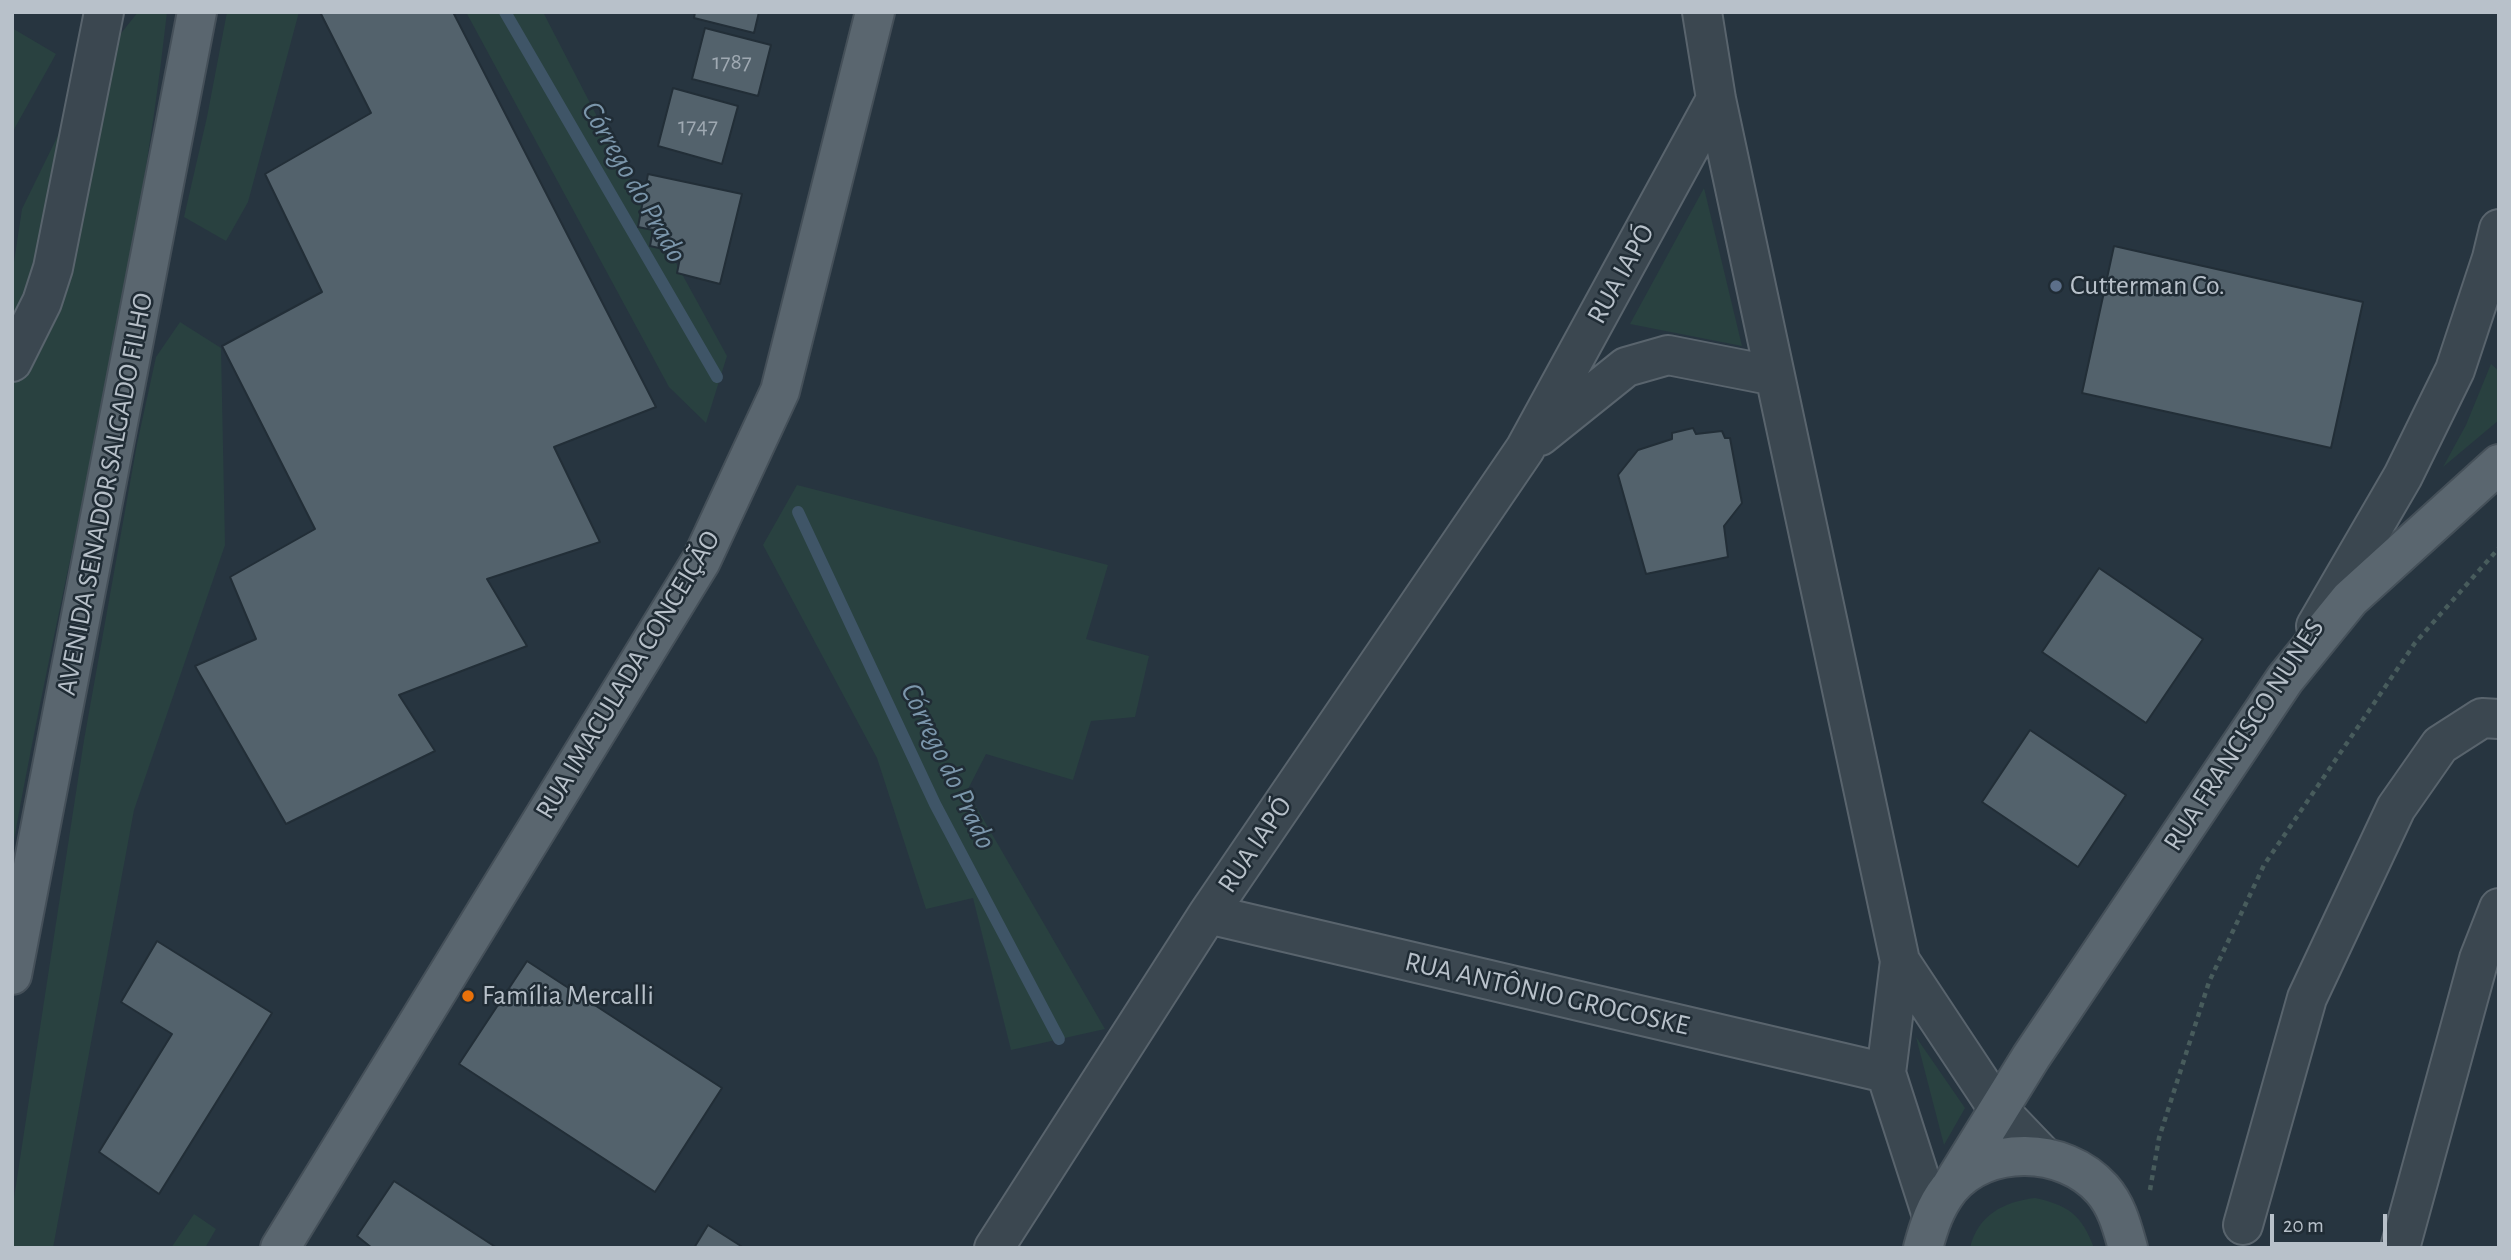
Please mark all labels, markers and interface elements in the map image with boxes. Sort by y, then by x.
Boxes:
house number: 1787 [712,48,752,76]
water label: Córrego do Prado [573,95,695,269]
house number: 1747 [678,112,718,140]
street label: RUA IAPÓ [1580,218,1662,330]
place label: Cutterman Co. [2070,269,2225,303]
marker: Cutterman Co. [2048,278,2064,294]
street label: AVENIDA SENADOR SALGADO FILHO [49,290,161,698]
street label: RUA IMACULADA CONCEIÇÃO [528,525,728,825]
street label: RUA FRANCISCO NUNES [2156,613,2332,857]
water label: Córrego do Prado [892,677,1004,855]
street label: RUA IAPÓ [1211,790,1299,900]
street label: RUA ANTÔNIO GROCOSKE [1402,945,1692,1043]
place label: Família Mercalli [482,979,654,1013]
marker: Família Mercalli [460,988,476,1004]
scale bar [2273,1200,2390,1244]
text: 20 m [2283,1215,2324,1236]

